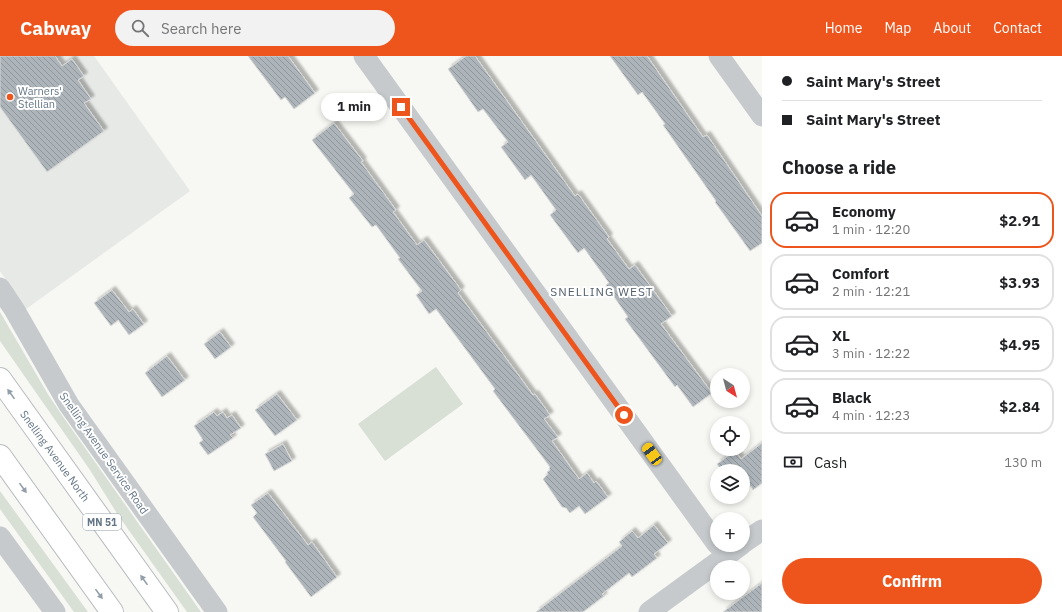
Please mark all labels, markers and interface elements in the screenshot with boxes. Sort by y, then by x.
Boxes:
search box [115,10,395,46]
text: Cabway [20,16,91,40]
icon: search [129,17,151,39]
text: Search here [161,19,241,38]
text: Home [825,19,862,37]
text: Map [884,19,911,37]
text: About [933,19,971,37]
text: Contact [993,19,1042,37]
text: Saint Mary's Street [806,72,940,91]
place label: Warners' Stellian [18,84,62,111]
marker: Warners' Stellian [5,92,15,102]
callout: 1 min [321,93,387,121]
text: 1 min [337,98,371,115]
route end [392,98,410,116]
text: Saint Mary's Street [806,110,940,129]
text: Choose a ride [782,156,896,179]
icon: car [784,202,820,238]
text: Economy [832,202,896,221]
text: $2.91 [999,211,1040,230]
text: 1 min · 12:20 [832,221,910,238]
icon: car [784,264,820,300]
text: Comfort [832,264,889,283]
text: $3.93 [999,273,1040,292]
text: 2 min · 12:21 [832,283,910,300]
district label: SNELLING WEST [550,284,654,299]
icon: car [784,326,820,362]
text: XL [832,326,850,345]
text: $4.95 [999,335,1040,354]
text: 3 min · 12:22 [832,345,910,362]
north arrow [710,368,750,408]
map controls [710,368,750,600]
icon: car [784,388,820,424]
text: Black [832,388,872,407]
one-way arrow [7,389,15,399]
street label: Snelling Avenue Service Road [57,389,151,517]
text: $2.84 [999,397,1040,416]
route start [615,406,633,424]
text: 4 min · 12:23 [832,407,910,424]
street label: Snelling Avenue North [17,408,93,504]
button: locate [710,416,750,456]
car [640,441,664,467]
icon: cash [782,451,804,473]
text: Cash [814,453,847,472]
text: 130 m [1004,454,1042,471]
button: layers [710,464,750,504]
one-way arrow [19,483,27,493]
button: + [710,512,750,552]
road number: MN 51 [83,514,121,530]
button: Confirm [782,558,1042,604]
button: − [710,560,750,600]
one-way arrow [140,575,148,586]
one-way arrow [95,588,103,599]

